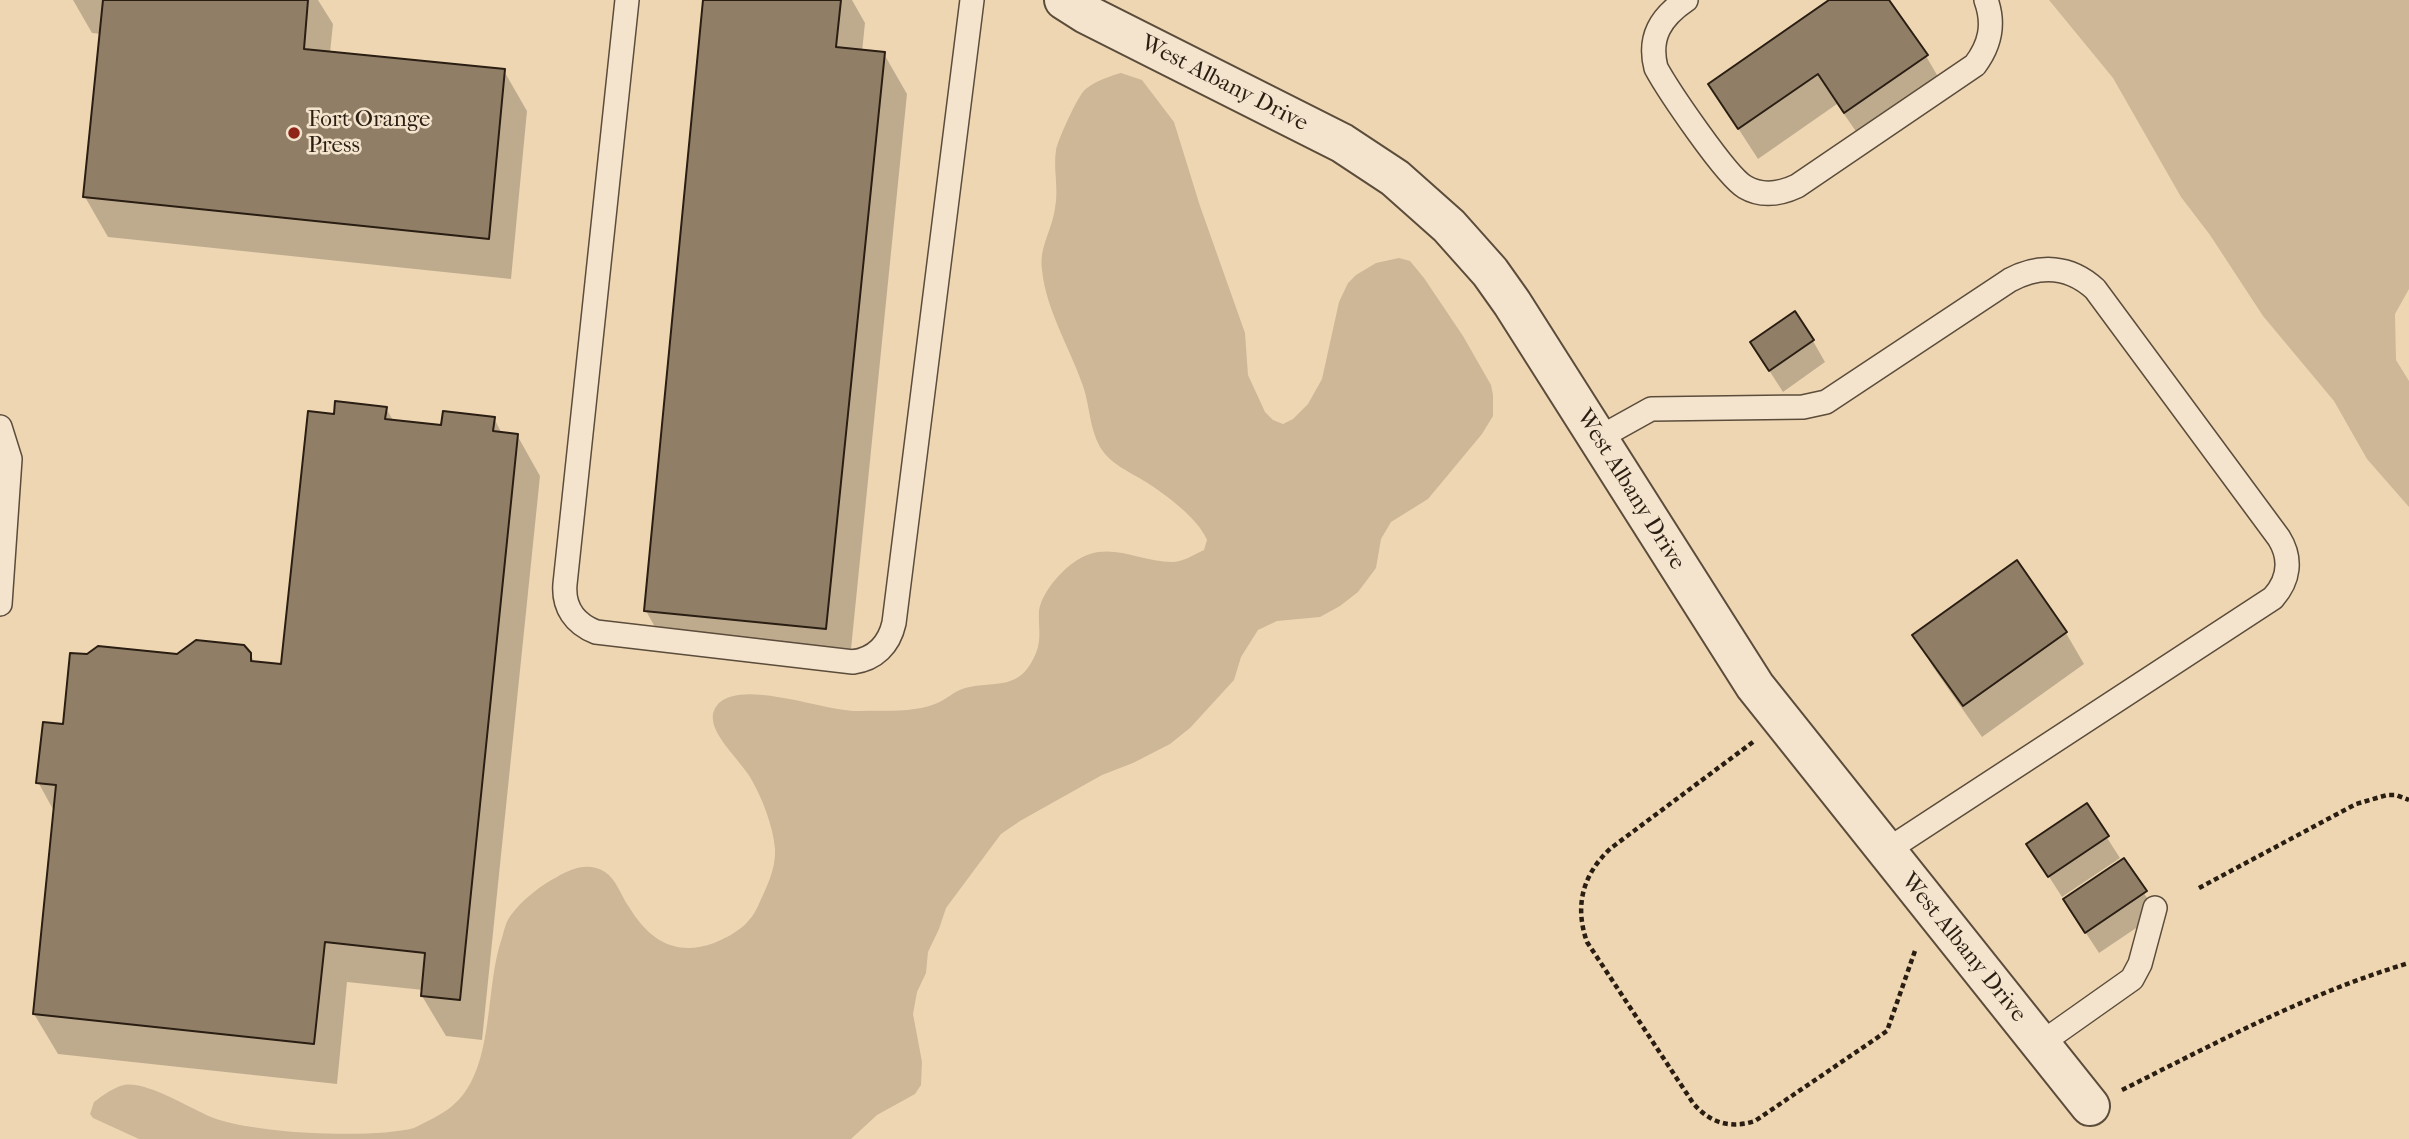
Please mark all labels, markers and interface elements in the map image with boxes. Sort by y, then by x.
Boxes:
street label: West Albany Drive [1136,30,1312,138]
place label: Fort Orange Press [308,106,430,160]
marker: Fort Orange Press [286,125,302,141]
street label: West Albany Drive [1570,405,1690,575]
street label: West Albany Drive [1894,868,2032,1028]

